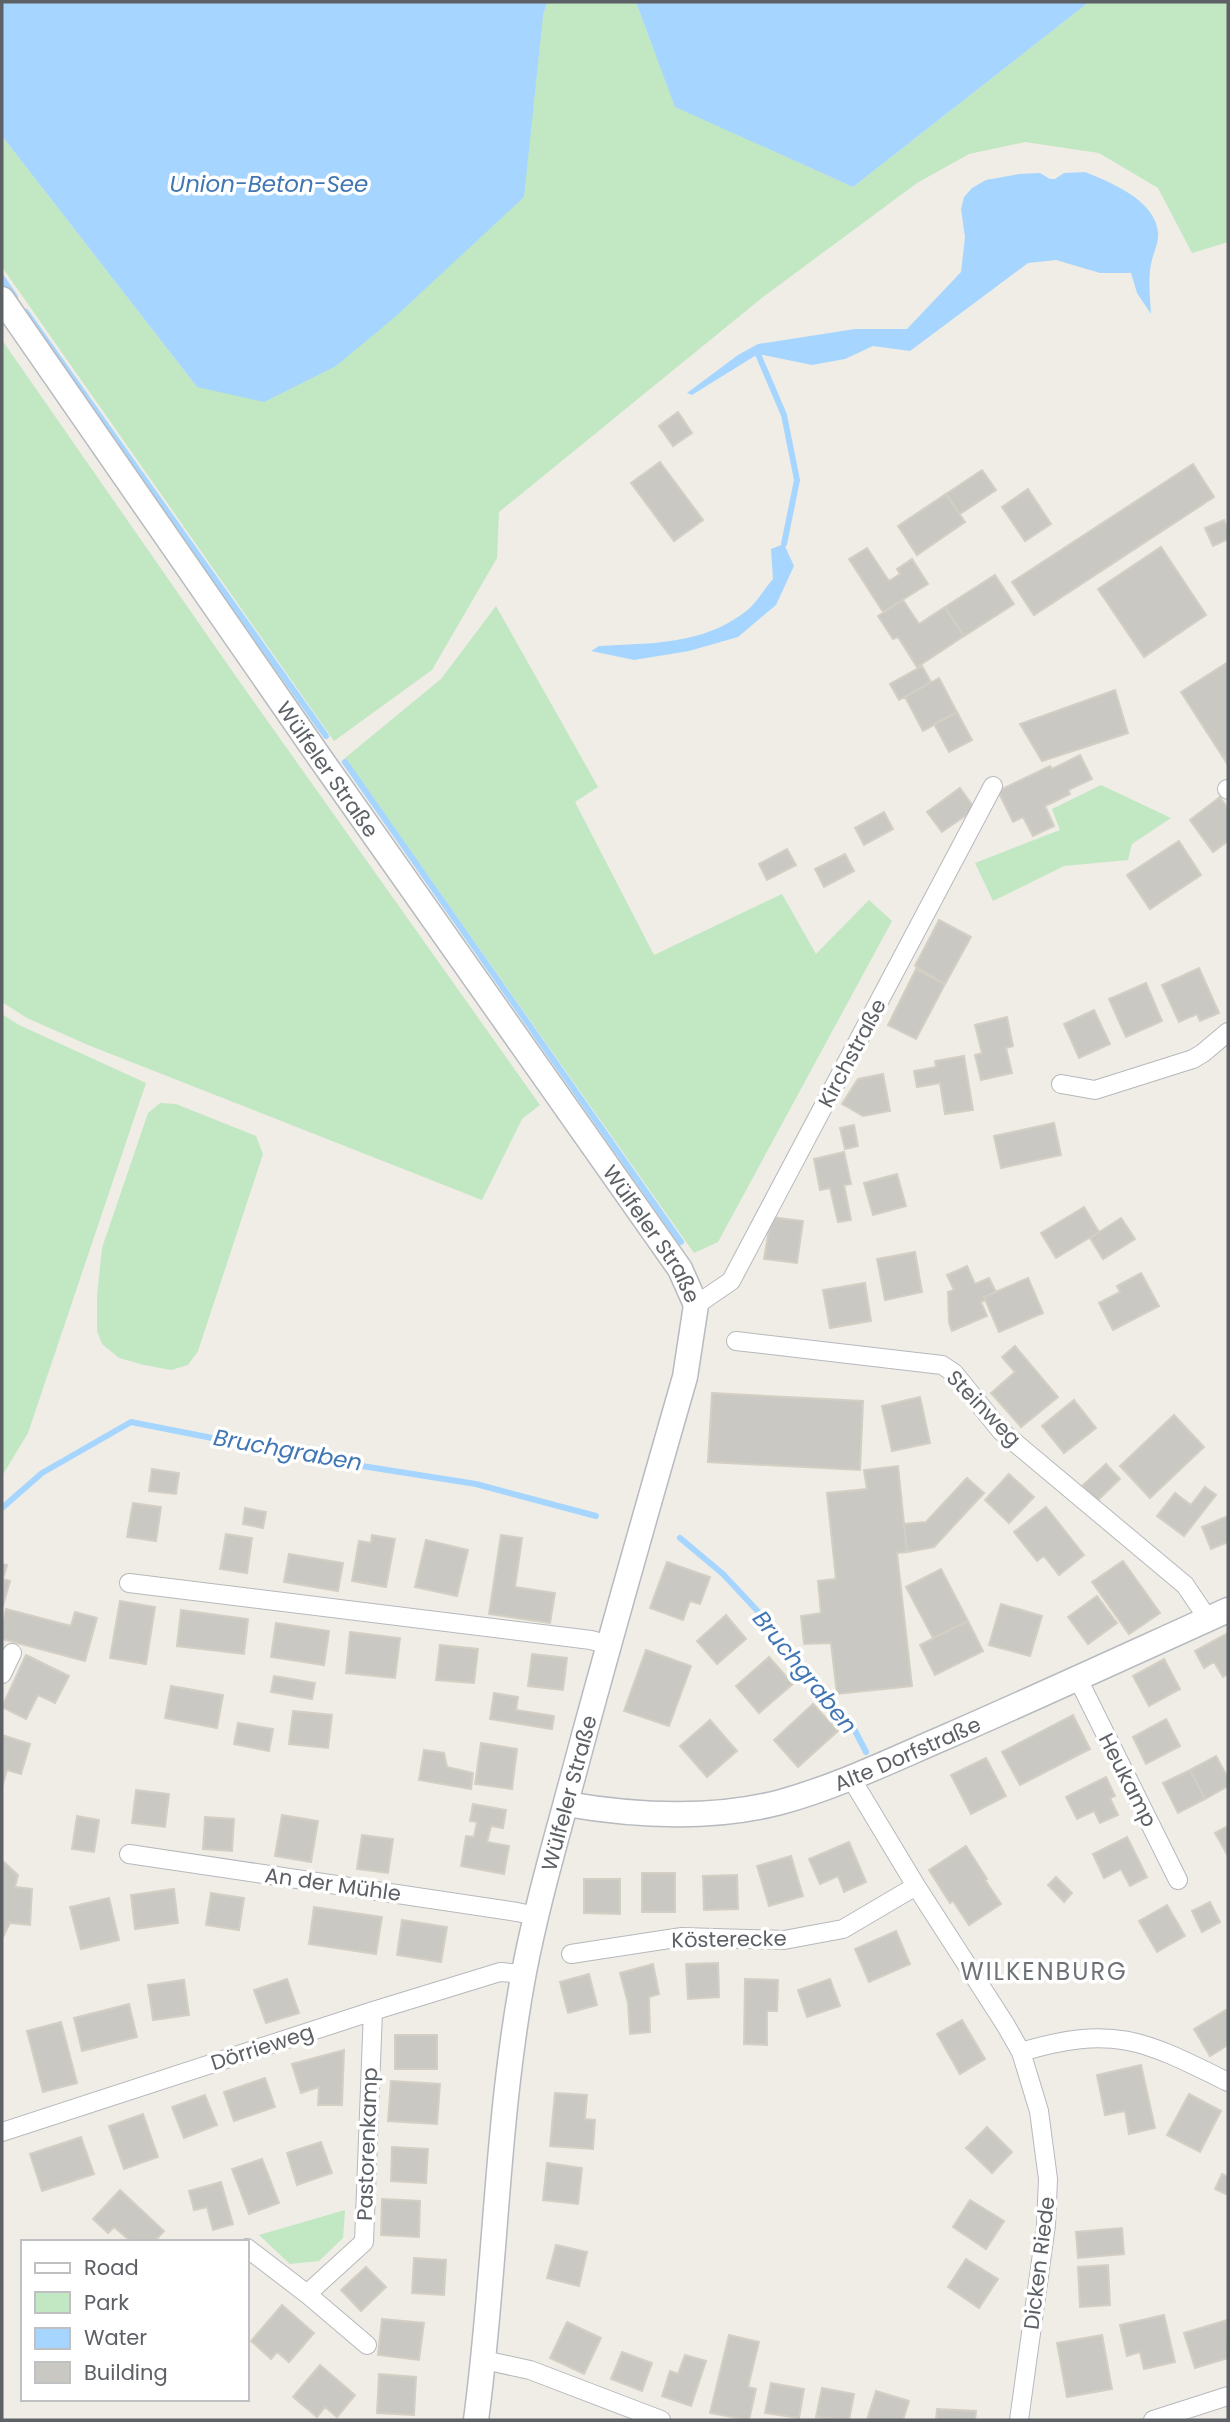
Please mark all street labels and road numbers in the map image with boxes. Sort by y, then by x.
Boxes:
street label: Wülfeler Straße [270,695,386,843]
street label: Kirchstraße [811,993,893,1113]
street label: Wülfeler Straße [596,1159,708,1307]
street label: Steinweg [940,1363,1028,1453]
street label: Alte Dorfstraße [830,1709,985,1798]
street label: Wülfeler Straße [534,1712,604,1874]
street label: Heukamp [1092,1728,1164,1832]
street label: An der Mühle [263,1860,403,1908]
street label: Kösterecke [671,1923,787,1955]
street label: Dörrieweg [207,2017,317,2077]
street label: Pastorenkamp [350,2067,384,2221]
street label: Dicken Riede [1016,2195,1062,2331]

